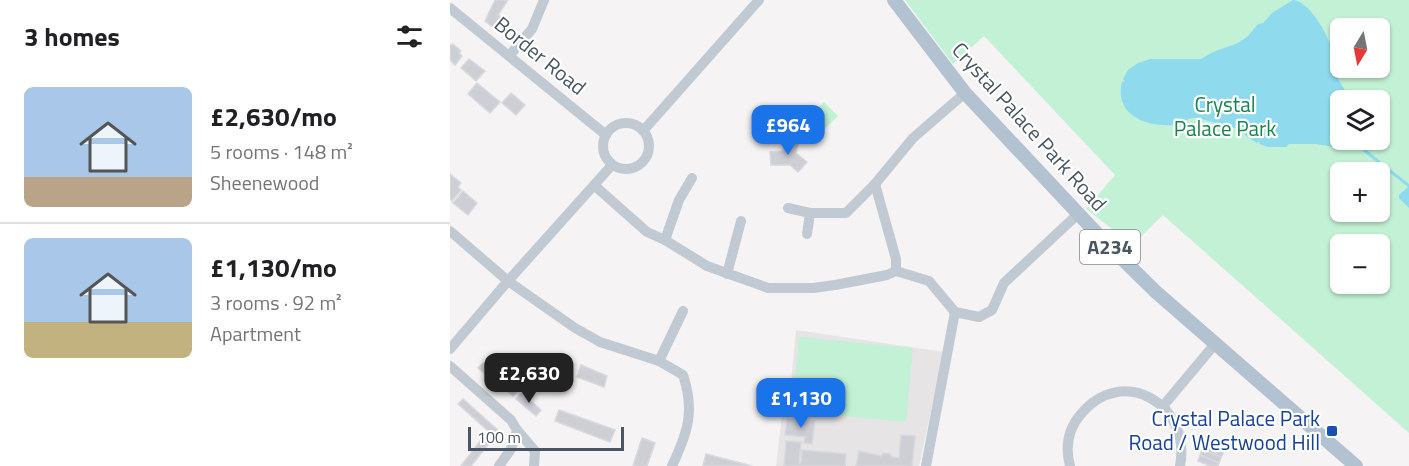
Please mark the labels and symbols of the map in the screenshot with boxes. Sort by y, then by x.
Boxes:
street label: Border Road [488,8,593,102]
north arrow [1330,18,1390,78]
street label: Crystal Palace Park Road [945,34,1115,218]
park label: Crystal Palace Park [1174,88,1276,144]
pin: £964 [752,105,824,156]
road number: A234 [1080,230,1140,264]
pin: £2,630 [480,353,578,404]
pin: £1,130 [752,378,850,429]
place label: Crystal Palace Park Road / Westwood Hill [1128,402,1320,458]
scale bar [468,424,624,452]
marker: Crystal Palace Park Road / Westwood Hill [1325,424,1339,438]

